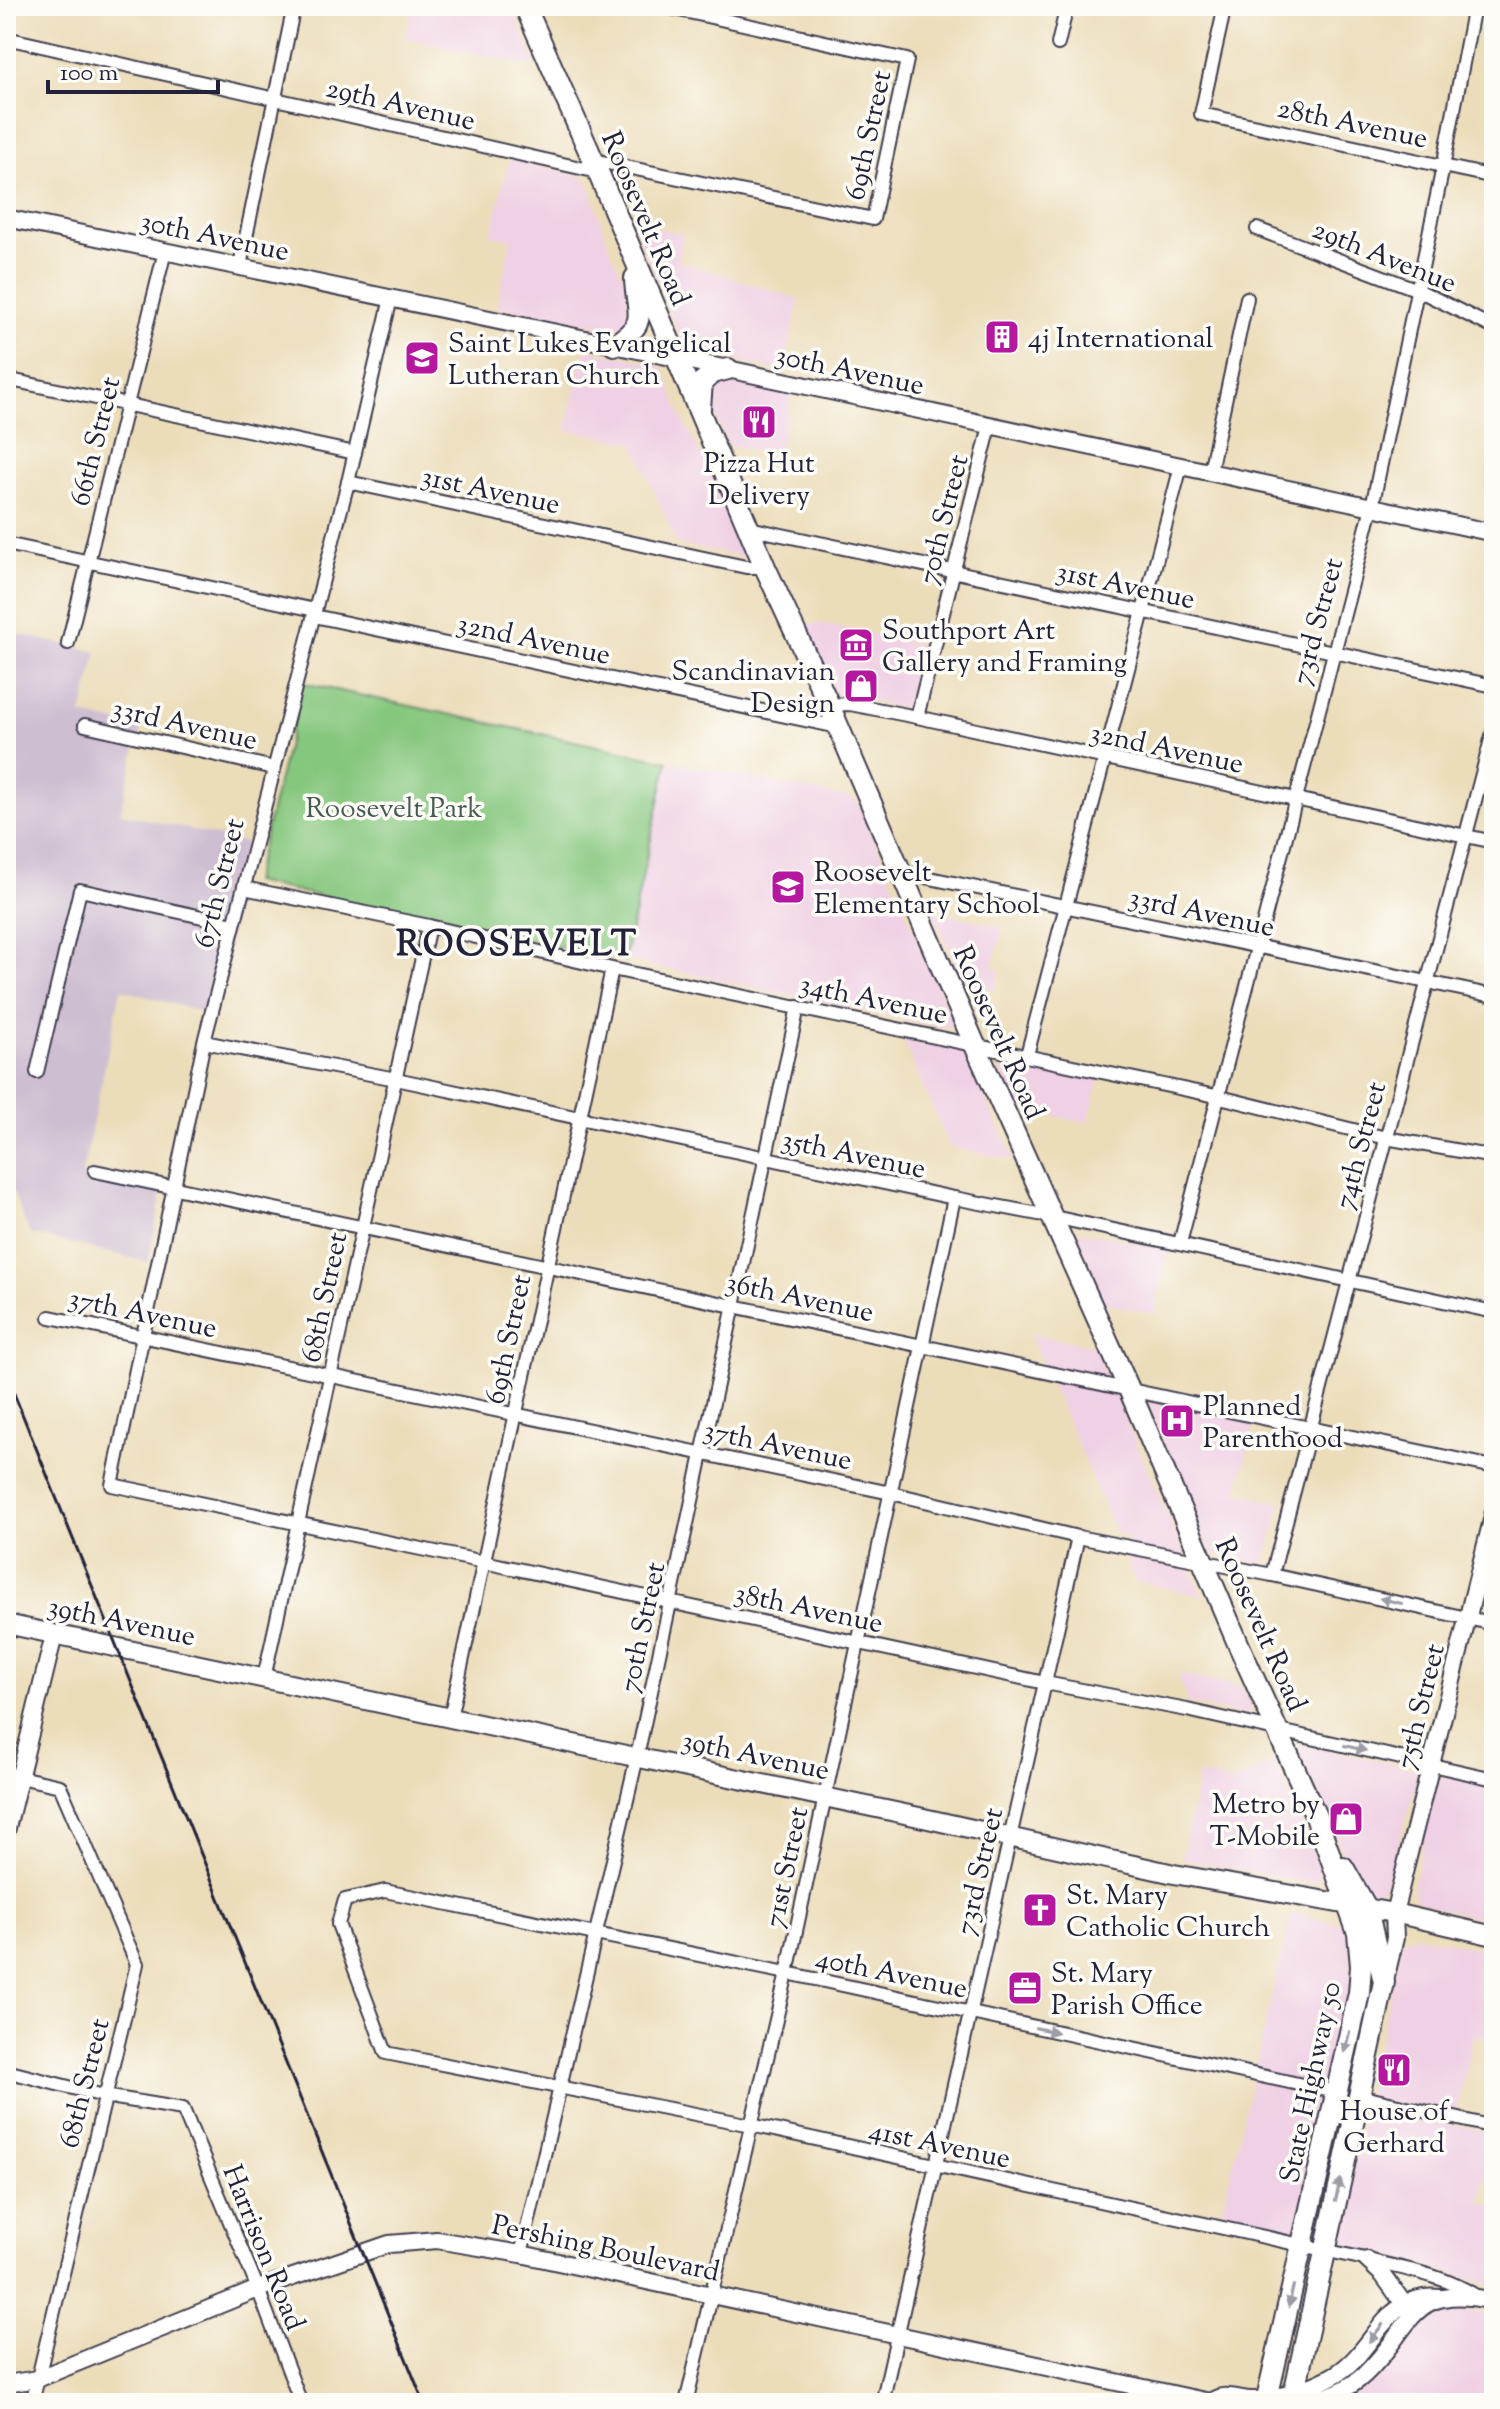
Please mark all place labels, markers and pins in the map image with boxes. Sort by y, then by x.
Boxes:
building icon: 4j International [983,318,1021,356]
place label: 4j International [1028,320,1214,360]
place label: Saint Lukes Evangelical Lutheran Church [448,325,731,397]
school or university icon: Saint Lukes Evangelical Lutheran Church [403,339,441,377]
restaurant icon: Pizza Hut Delivery [740,403,778,441]
place label: Pizza Hut Delivery [703,445,815,517]
place label: Southport Art Gallery and Framing [882,612,1127,684]
museum icon: Southport Art Gallery and Framing [837,626,875,664]
place label: Scandinavian Design [672,653,835,725]
shop icon: Scandinavian Design [842,667,880,705]
place label: Roosevelt Elementary School [814,854,1040,926]
school or university icon: Roosevelt Elementary School [769,868,807,906]
place label: Planned Parenthood [1203,1388,1343,1460]
hospital icon: Planned Parenthood [1158,1402,1196,1440]
place label: Metro by T-Mobile [1209,1786,1320,1858]
shop icon: Metro by T-Mobile [1327,1800,1365,1838]
place label: St. Mary Catholic Church [1066,1877,1270,1949]
church icon: St. Mary Catholic Church [1021,1891,1059,1929]
place label: St. Mary Parish Office [1051,1955,1203,2027]
office icon: St. Mary Parish Office [1006,1969,1044,2007]
restaurant icon: House of Gerhard [1375,2051,1413,2089]
place label: House of Gerhard [1340,2093,1450,2165]

